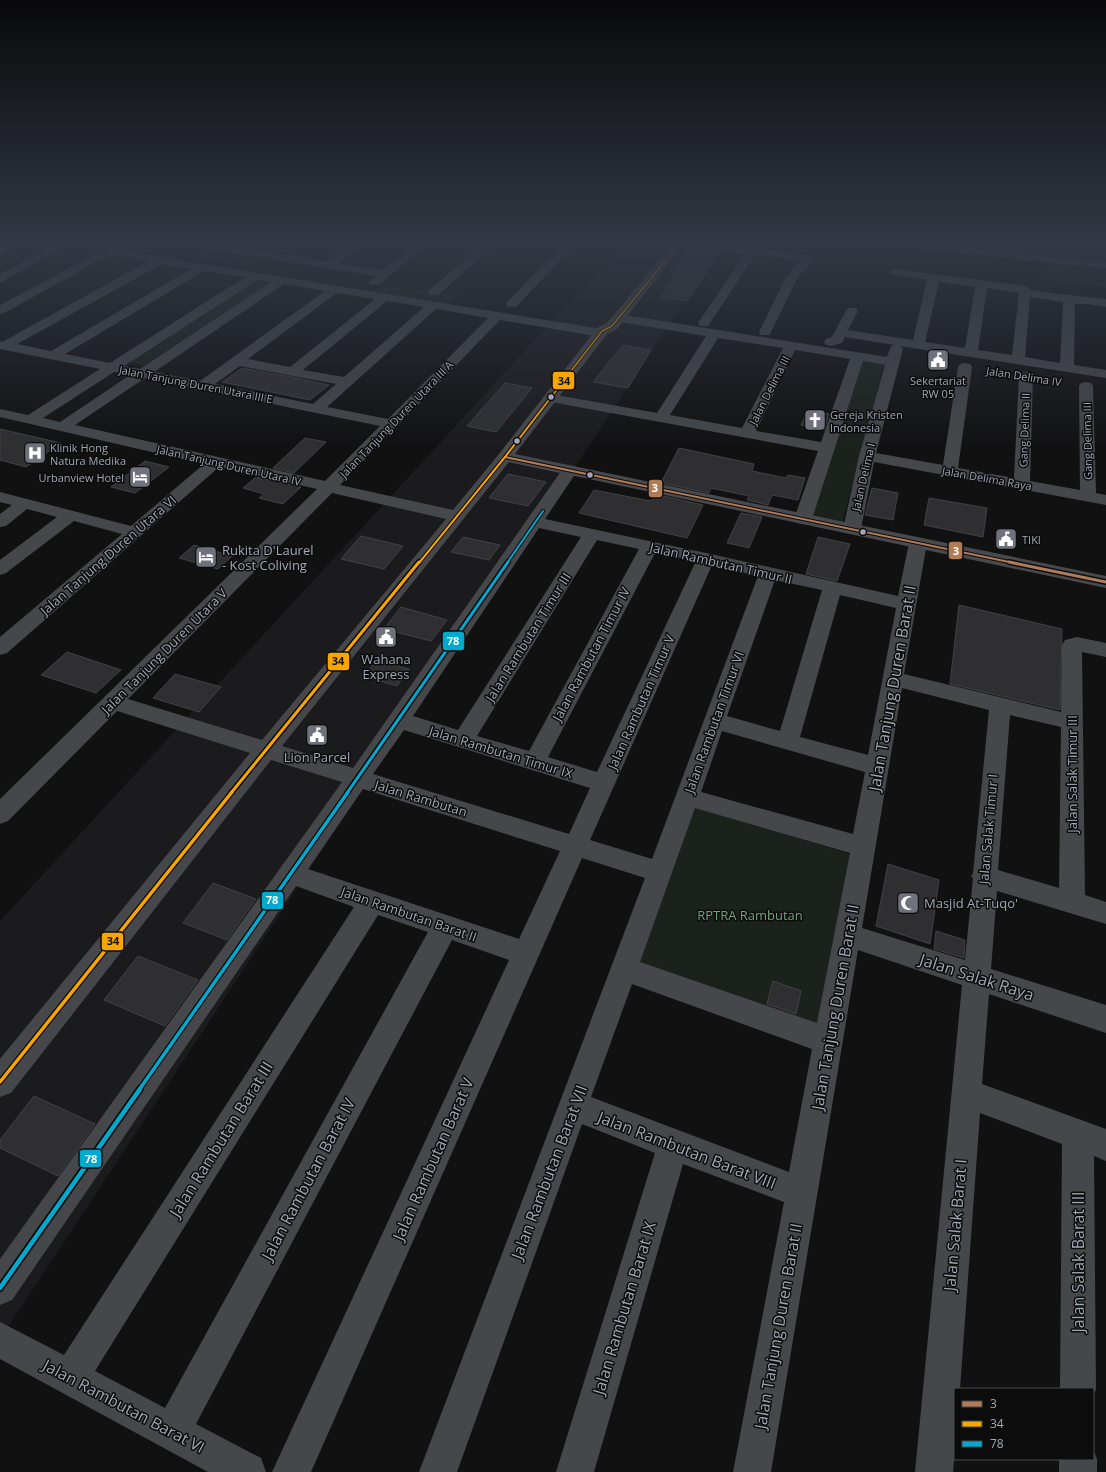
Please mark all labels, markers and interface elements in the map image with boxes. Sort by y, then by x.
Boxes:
public building icon: Sekertariat RW 05 [925,347,951,373]
street label: Jalan Delima III [745,353,793,428]
street label: Jalan Tanjung Duren Utara III A [335,357,456,481]
street label: Jalan Tanjung Duren Utara III E [117,362,274,406]
street label: Jalan Delima IV [984,362,1063,389]
line badge: 34 [552,371,575,390]
text: 34 [558,373,571,388]
place label: Sekertariat RW 05 [910,373,966,401]
unlabelled marker [546,392,556,402]
street label: Gang Delima II [1015,392,1033,468]
street label: Gang Delima III [1079,402,1095,480]
church icon: Gereja Kristen Indonesia [802,407,828,433]
place label: Gereja Kristen Indonesia [830,407,903,435]
unlabelled marker [512,436,522,446]
hospital icon: Klinik Hong Natura Medika [22,440,48,466]
place label: Klinik Hong Natura Medika [50,440,126,468]
street label: Jalan Tanjung Duren Utara IV [154,441,303,489]
street label: Jalan Delima I [848,441,878,514]
street label: Jalan Delima Raya [940,463,1033,493]
hotel icon: Urbanview Hotel [127,464,153,490]
place label: Urbanview Hotel [38,470,124,485]
unlabelled marker [585,470,595,480]
line badge: 3 [648,479,663,498]
text: 3 [652,480,658,495]
street label: Jalan Tanjung Duren Utara VI [35,491,180,620]
public building icon: TIKI [993,526,1019,552]
unlabelled marker [858,527,868,537]
place label: TIKI [1022,532,1041,547]
street label: Jalan Rambutan Timur II [646,537,794,588]
place label: Rukita D'Laurel - Kost Coliving [222,541,314,574]
line badge: 3 [948,541,963,560]
text: 3 [953,543,959,558]
hotel icon: Rukita D'Laurel - Kost Coliving [193,544,219,570]
street label: Jalan Rambutan Timur III [480,569,575,707]
street label: Jalan Tanjung Duren Barat II [863,583,921,795]
street label: Jalan Tanjung Duren Utara V [96,584,231,719]
street label: Jalan Rambutan Timur IV [547,584,634,726]
public building icon: Wahana Express [373,624,399,650]
line badge: 78 [442,631,465,651]
street label: Jalan Rambutan Timur V [602,631,679,774]
text: 78 [447,633,459,648]
street label: Jalan Rambutan Timur VI [679,649,748,797]
place label: Wahana Express [361,650,411,683]
line badge: 34 [327,652,350,671]
text: 34 [332,653,345,668]
street label: Jalan Salak Timur III [1063,715,1081,835]
street label: Jalan Rambutan Timur IX [425,721,575,783]
public building icon: Lion Parcel [304,722,330,748]
place label: Lion Parcel [284,748,350,766]
street label: Jalan Salak Timur I [974,773,1002,887]
street label: Jalan Rambutan [371,775,469,821]
street label: Jalan Rambutan Barat II [337,882,479,946]
mosque icon: Masjid At-Tuqo' [895,890,921,916]
line badge: 78 [261,891,284,910]
text: 78 [266,892,278,907]
place label: Masjid At-Tuqo' [924,894,1018,912]
street label: Jalan Tanjung Duren Barat II [806,902,864,1114]
park label: RPTRA Rambutan [697,906,803,924]
line badge: 34 [101,932,124,951]
text: 34 [107,933,120,948]
street label: Jalan Salak Raya [915,948,1037,1006]
street label: Jalan Rambutan Barat III [163,1057,278,1223]
street label: Jalan Rambutan Barat V [386,1074,479,1246]
street label: Jalan Rambutan Barat VII [505,1082,592,1264]
street label: Jalan Rambutan Barat IV [255,1094,360,1266]
street label: Jalan Rambutan Barat VIII [593,1105,779,1194]
line badge: 78 [79,1149,102,1168]
text: 78 [85,1151,97,1166]
street label: Jalan Salak Barat I [938,1158,972,1294]
street label: Jalan Salak Barat III [1067,1191,1089,1335]
street label: Jalan Rambutan Barat IX [587,1218,661,1399]
street label: Jalan Tanjung Duren Barat II [749,1221,807,1433]
street label: Jalan Rambutan Barat VI [37,1353,209,1458]
legend [954,1388,1094,1460]
text: 3 [990,1395,997,1412]
text: 34 [990,1415,1004,1432]
text: 78 [990,1435,1004,1452]

